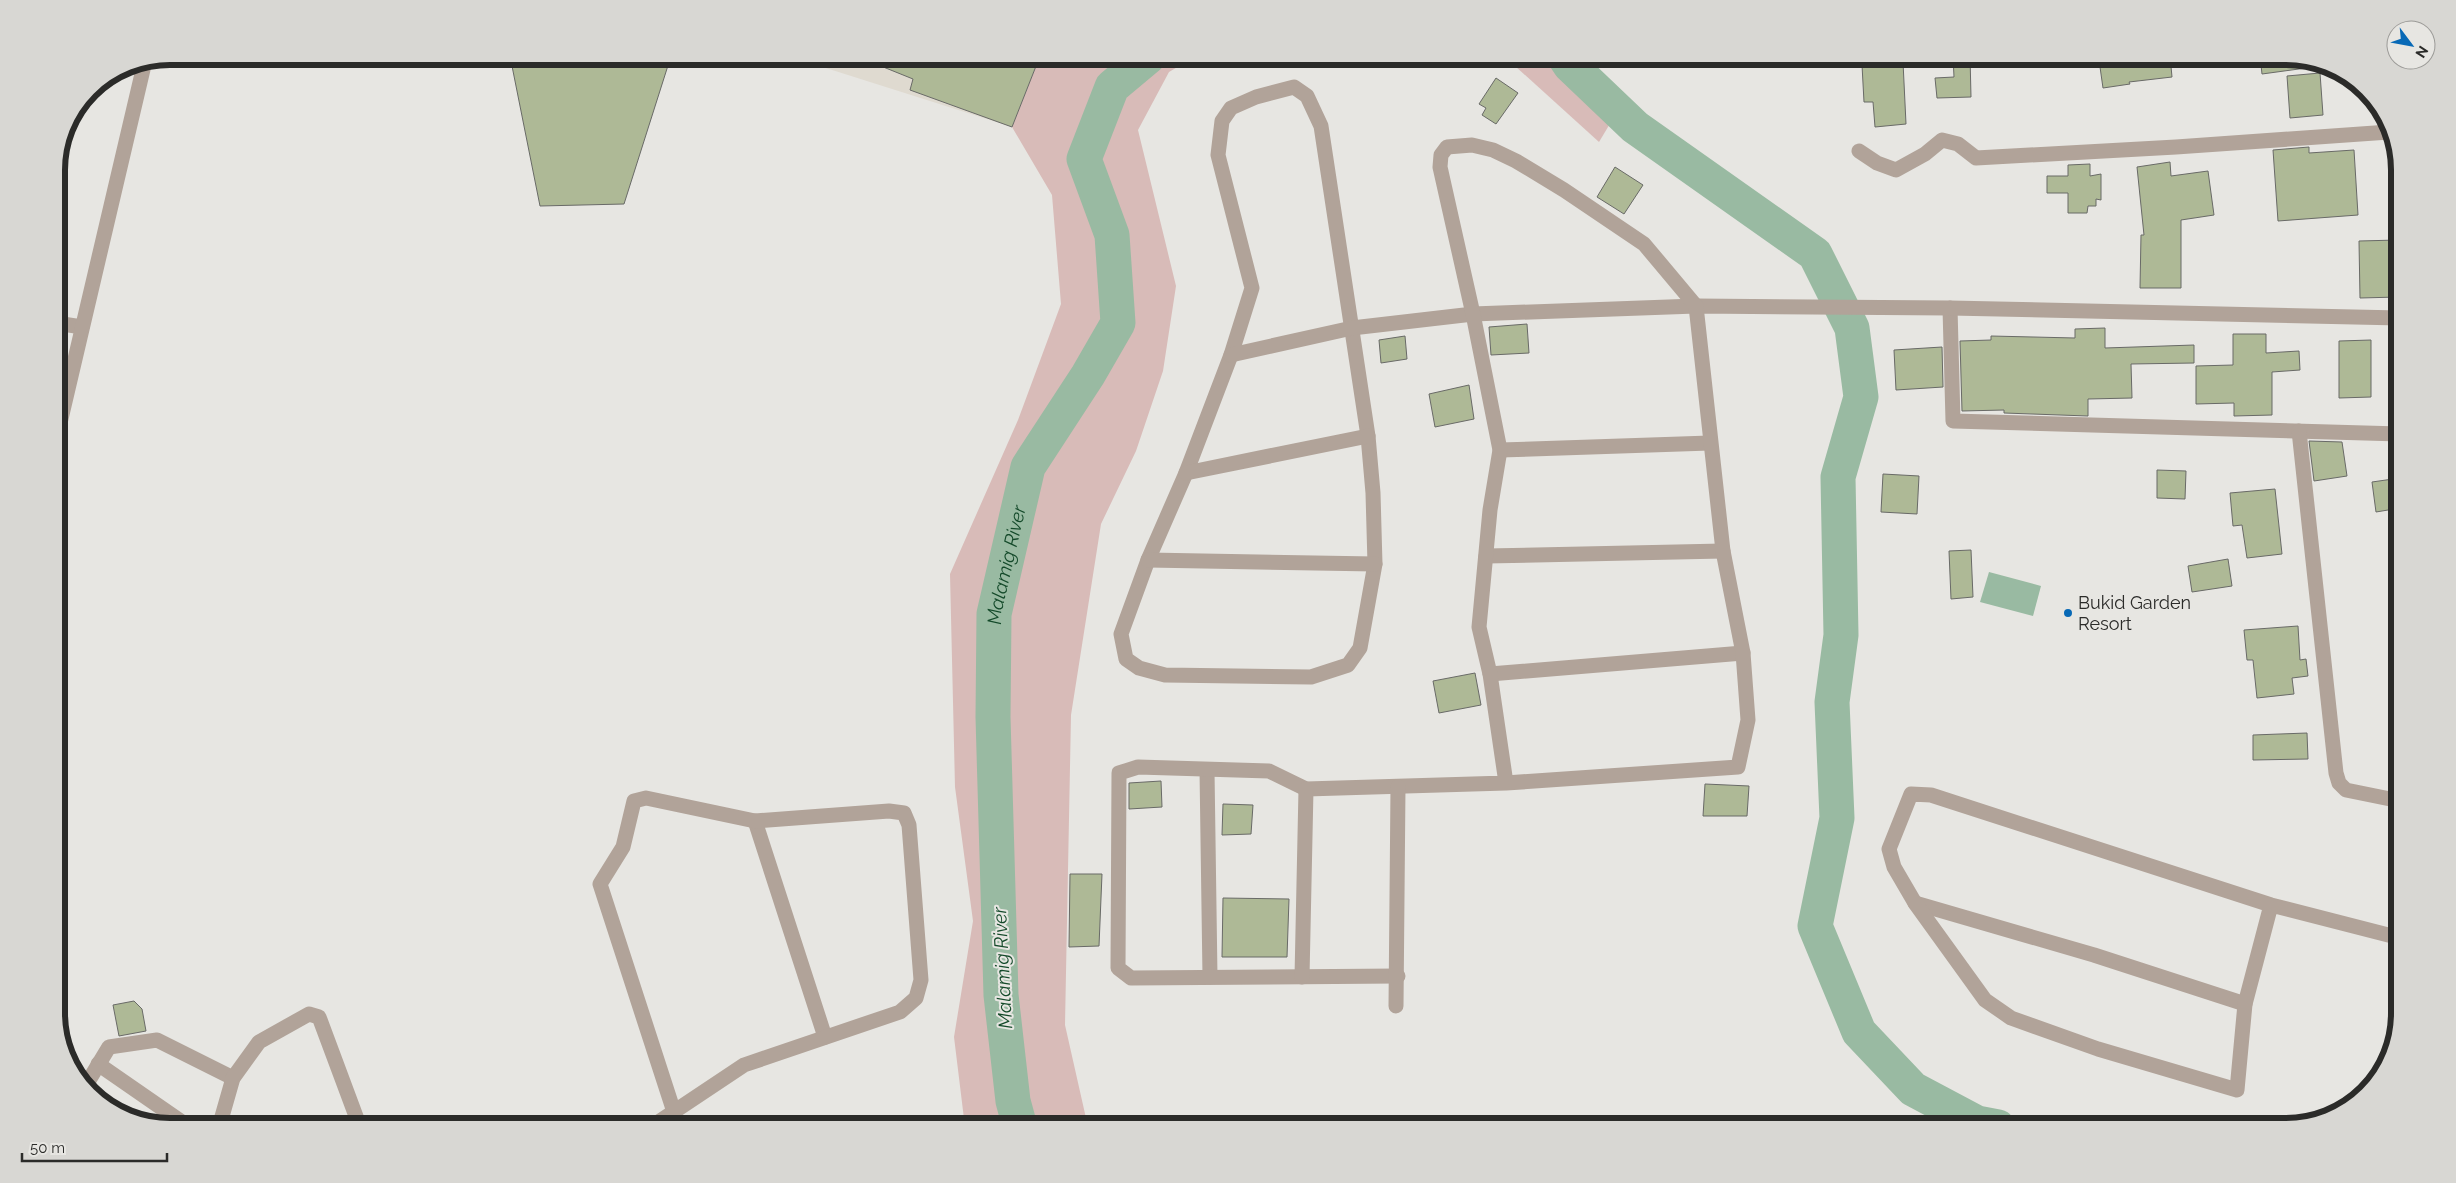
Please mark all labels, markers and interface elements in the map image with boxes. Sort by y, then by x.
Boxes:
north arrow [2386,20,2436,70]
text: N [2412,43,2432,61]
water label: Malamig River [983,502,1030,625]
place label: Bukid Garden Resort [2078,592,2191,634]
marker: Bukid Garden Resort [2062,607,2074,619]
water label: Malamig River [988,905,1016,1029]
scale bar [22,1130,168,1162]
text: 50 m [30,1139,65,1157]

